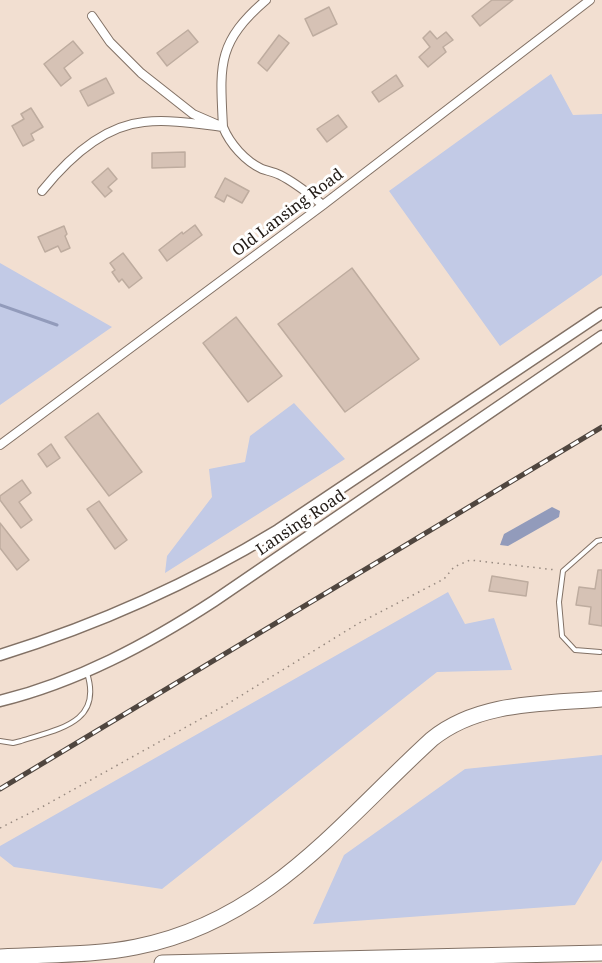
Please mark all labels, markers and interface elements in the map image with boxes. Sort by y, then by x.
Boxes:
street label: Old Lansing Road [229,165,347,261]
street label: Lansing Road [253,486,349,560]

